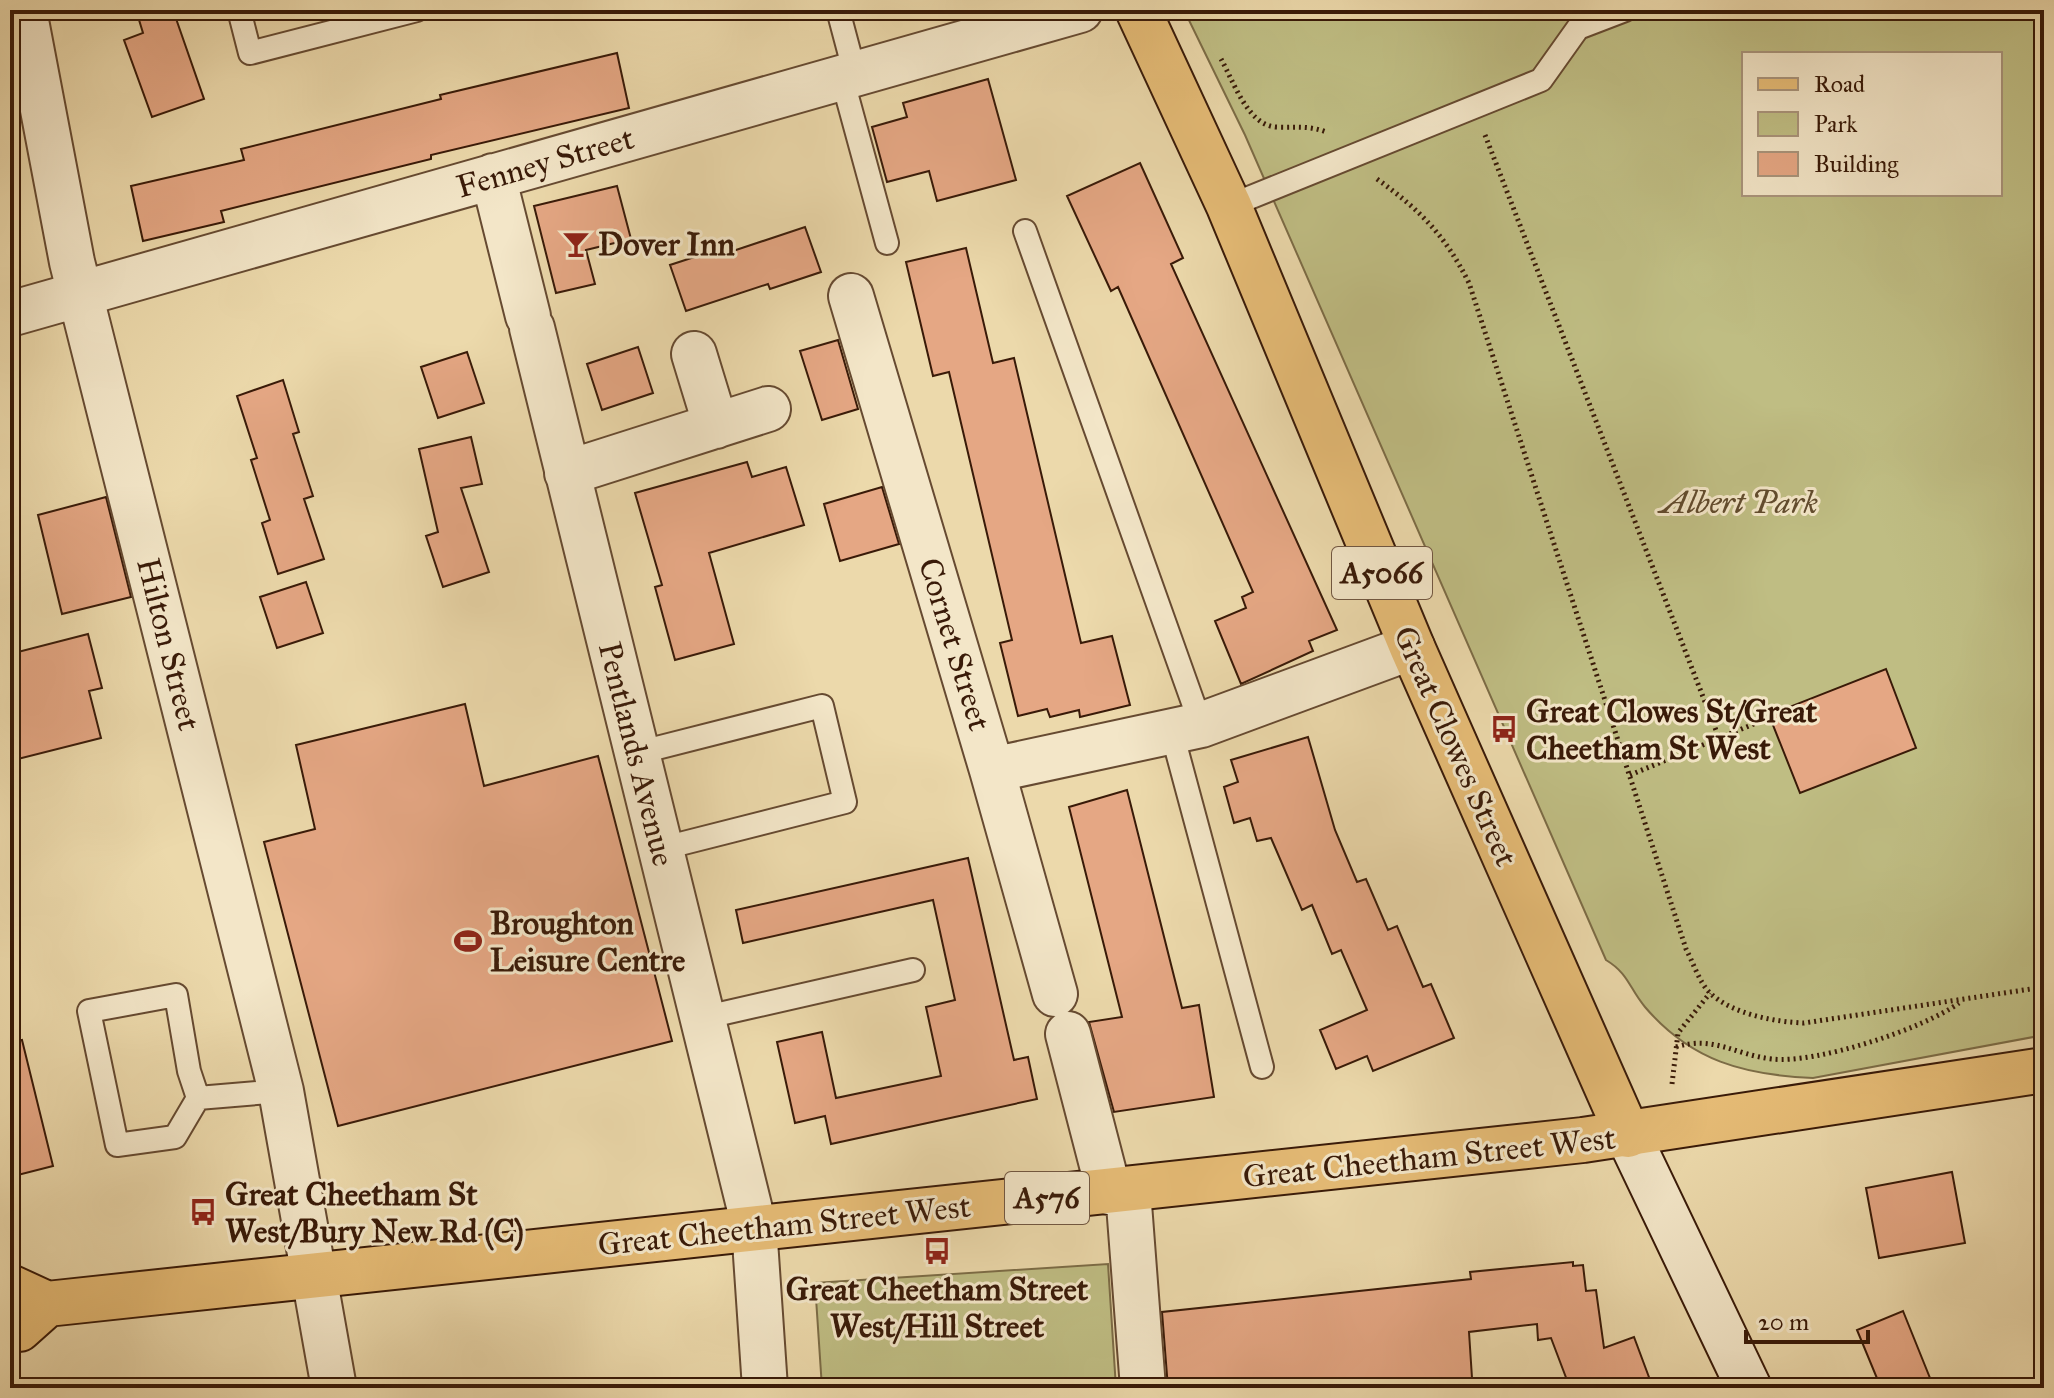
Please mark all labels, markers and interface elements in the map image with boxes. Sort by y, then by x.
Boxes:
legend [1742,52,2002,196]
text: Road [1814,69,1865,99]
text: Park [1814,109,1858,139]
street label: Fenney Street [452,119,638,206]
text: Building [1814,149,1899,179]
place label: Dover Inn [598,225,736,264]
bar icon: Dover Inn [561,229,591,259]
park label: Albert Park [1657,483,1818,522]
road number: A5066 [1332,547,1432,599]
street label: Cornet Street [910,553,999,735]
street label: Hilton Street [128,554,209,734]
street label: Great Clowes Street [1385,620,1526,872]
street label: Pentlands Avenue [590,638,683,870]
place label: Great Clowes St/Great Cheetham St West [1526,692,1818,768]
bus stop icon: Great Clowes St/Great Cheetham St West [1489,714,1519,744]
place label: Broughton Leisure Centre [490,904,685,980]
sports icon: Broughton Leisure Centre [453,926,483,956]
street label: Great Cheetham Street West [1241,1119,1617,1196]
road number: A576 [1005,1172,1089,1224]
place label: Great Cheetham St West/Bury New Rd (C) [225,1175,524,1251]
street label: Great Cheetham Street West [596,1187,972,1264]
bus stop icon: Great Cheetham St West/Bury New Rd (C) [188,1197,218,1227]
bus stop icon: Great Cheetham Street West/Hill Street [922,1236,952,1266]
place label: Great Cheetham Street West/Hill Street [786,1270,1089,1346]
scale bar [1746,1294,1868,1344]
text: 20 m [1758,1307,1809,1337]

